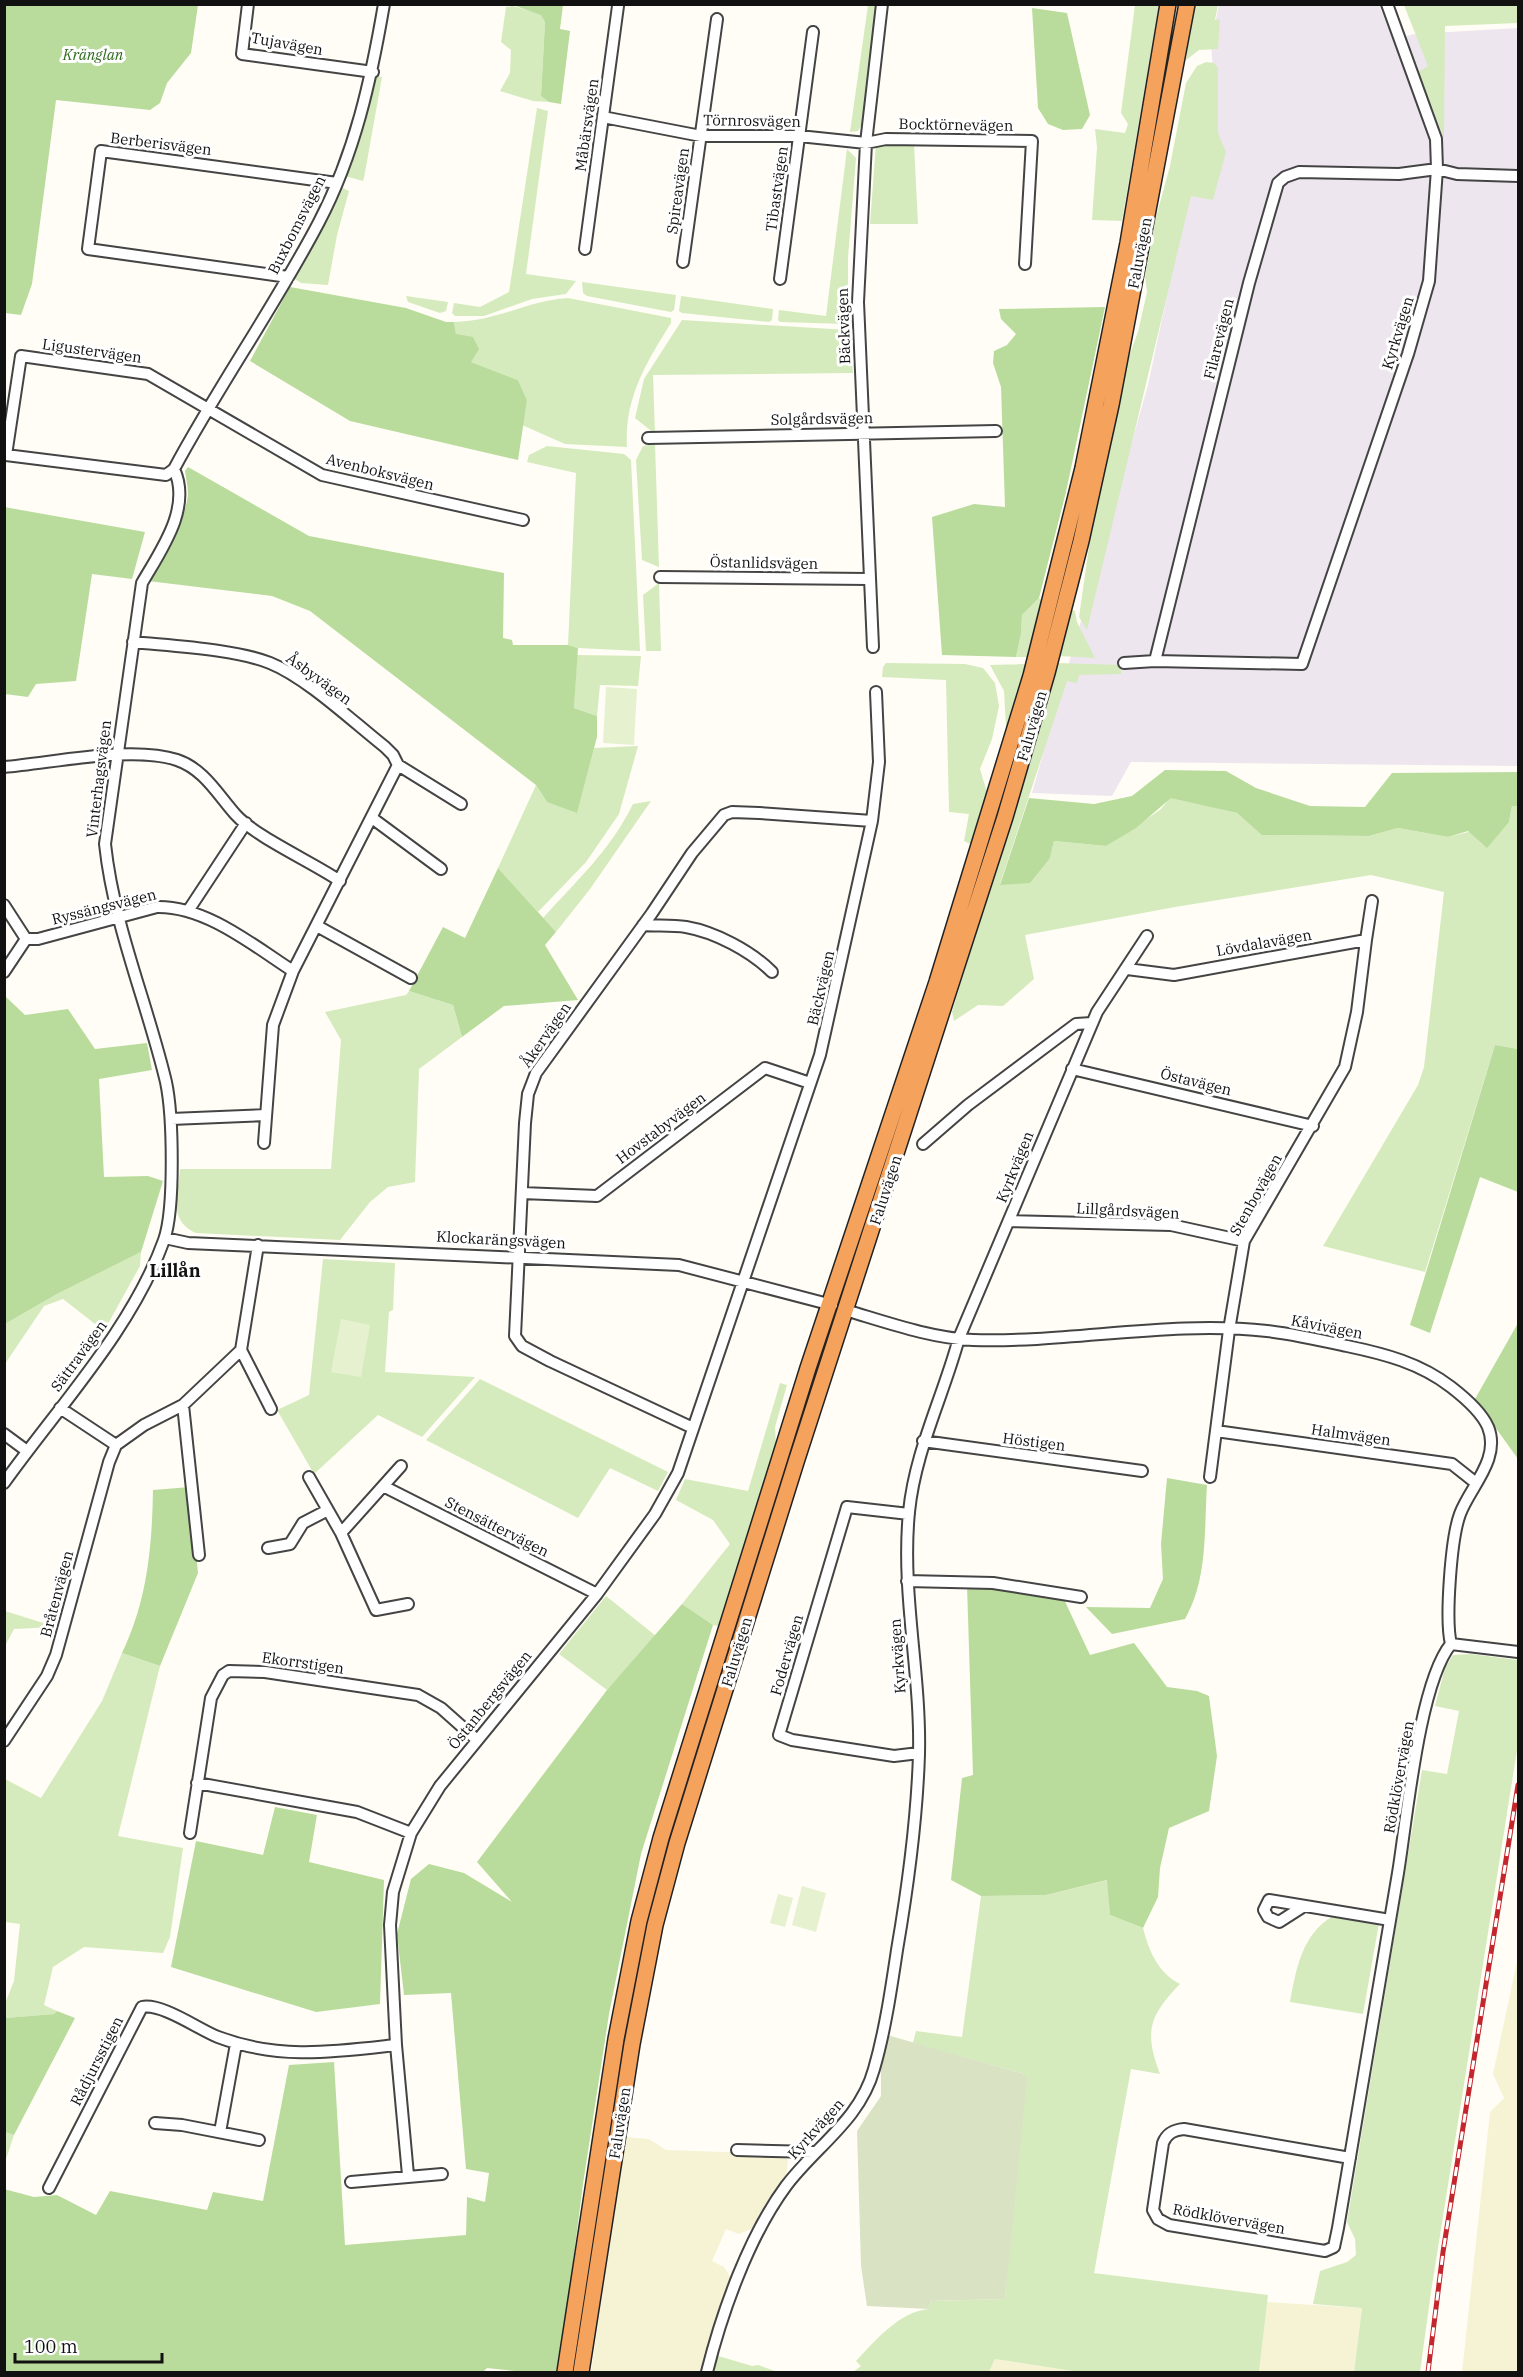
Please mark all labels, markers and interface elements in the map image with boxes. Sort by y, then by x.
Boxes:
street label: Tujavägen [250,28,325,59]
park label: Kränglan [62,45,124,64]
street label: Måbärsvägen [571,77,603,173]
street label: Törnrosvägen [703,110,801,131]
street label: Bocktörnevägen [899,114,1014,135]
street label: Berberisvägen [109,128,213,159]
street label: Tibastvägen [761,145,792,233]
street label: Spireavägen [662,146,693,235]
street label: Buxbomsvägen [264,172,330,277]
street label: Faluvägen [1123,215,1156,290]
street label: Bäckvägen [833,287,854,365]
street label: Kyrkvägen [1377,294,1418,372]
street label: Filarevägen [1199,296,1238,381]
street label: Ligustervägen [41,334,143,367]
street label: Solgårdsvägen [770,408,874,429]
street label: Avenboksvägen [324,449,436,494]
street label: Östanlidsvägen [710,552,819,573]
street label: Åsbyvägen [283,648,356,709]
street label: Faluvägen [1012,688,1051,763]
street label: Vinterhagsvägen [82,719,115,839]
street label: Ryssängsvägen [50,884,159,929]
street label: Lövdalavägen [1215,925,1314,960]
street label: Bäckvägen [803,948,838,1027]
street label: Åkervägen [516,998,575,1071]
street label: Östavägen [1158,1063,1234,1100]
street label: Hovstabyvägen [612,1087,710,1168]
street label: Kyrkvägen [992,1128,1038,1205]
street label: Stenbovägen [1225,1150,1286,1239]
street label: Faluvägen [865,1152,906,1227]
street label: Lillgårdsvägen [1076,1198,1181,1223]
street label: Klockarängsvägen [436,1227,567,1252]
district label: Lillån [149,1259,201,1282]
street label: Kåvivägen [1290,1310,1365,1343]
street label: Sättravägen [46,1316,111,1395]
street label: Halmvägen [1310,1420,1393,1450]
street label: Höstigen [1002,1428,1067,1455]
street label: Stensättervägen [442,1492,553,1561]
street label: Bråtenvägen [36,1548,77,1639]
street label: Fodervägen [766,1612,807,1698]
street label: Faluvägen [717,1614,756,1689]
street label: Kyrkvägen [885,1617,910,1694]
street label: Östanbergsvägen [444,1646,536,1753]
street label: Ekorrstigen [261,1647,346,1678]
street label: Rödklövervägen [1379,1719,1418,1835]
street label: Rådjursstigen [66,2012,127,2109]
street label: Faluvägen [604,2085,635,2160]
street label: Kyrkvägen [783,2094,848,2163]
street label: Rödklövervägen [1171,2199,1287,2238]
scale bar [15,2326,162,2364]
text: 100 m [24,2335,78,2358]

